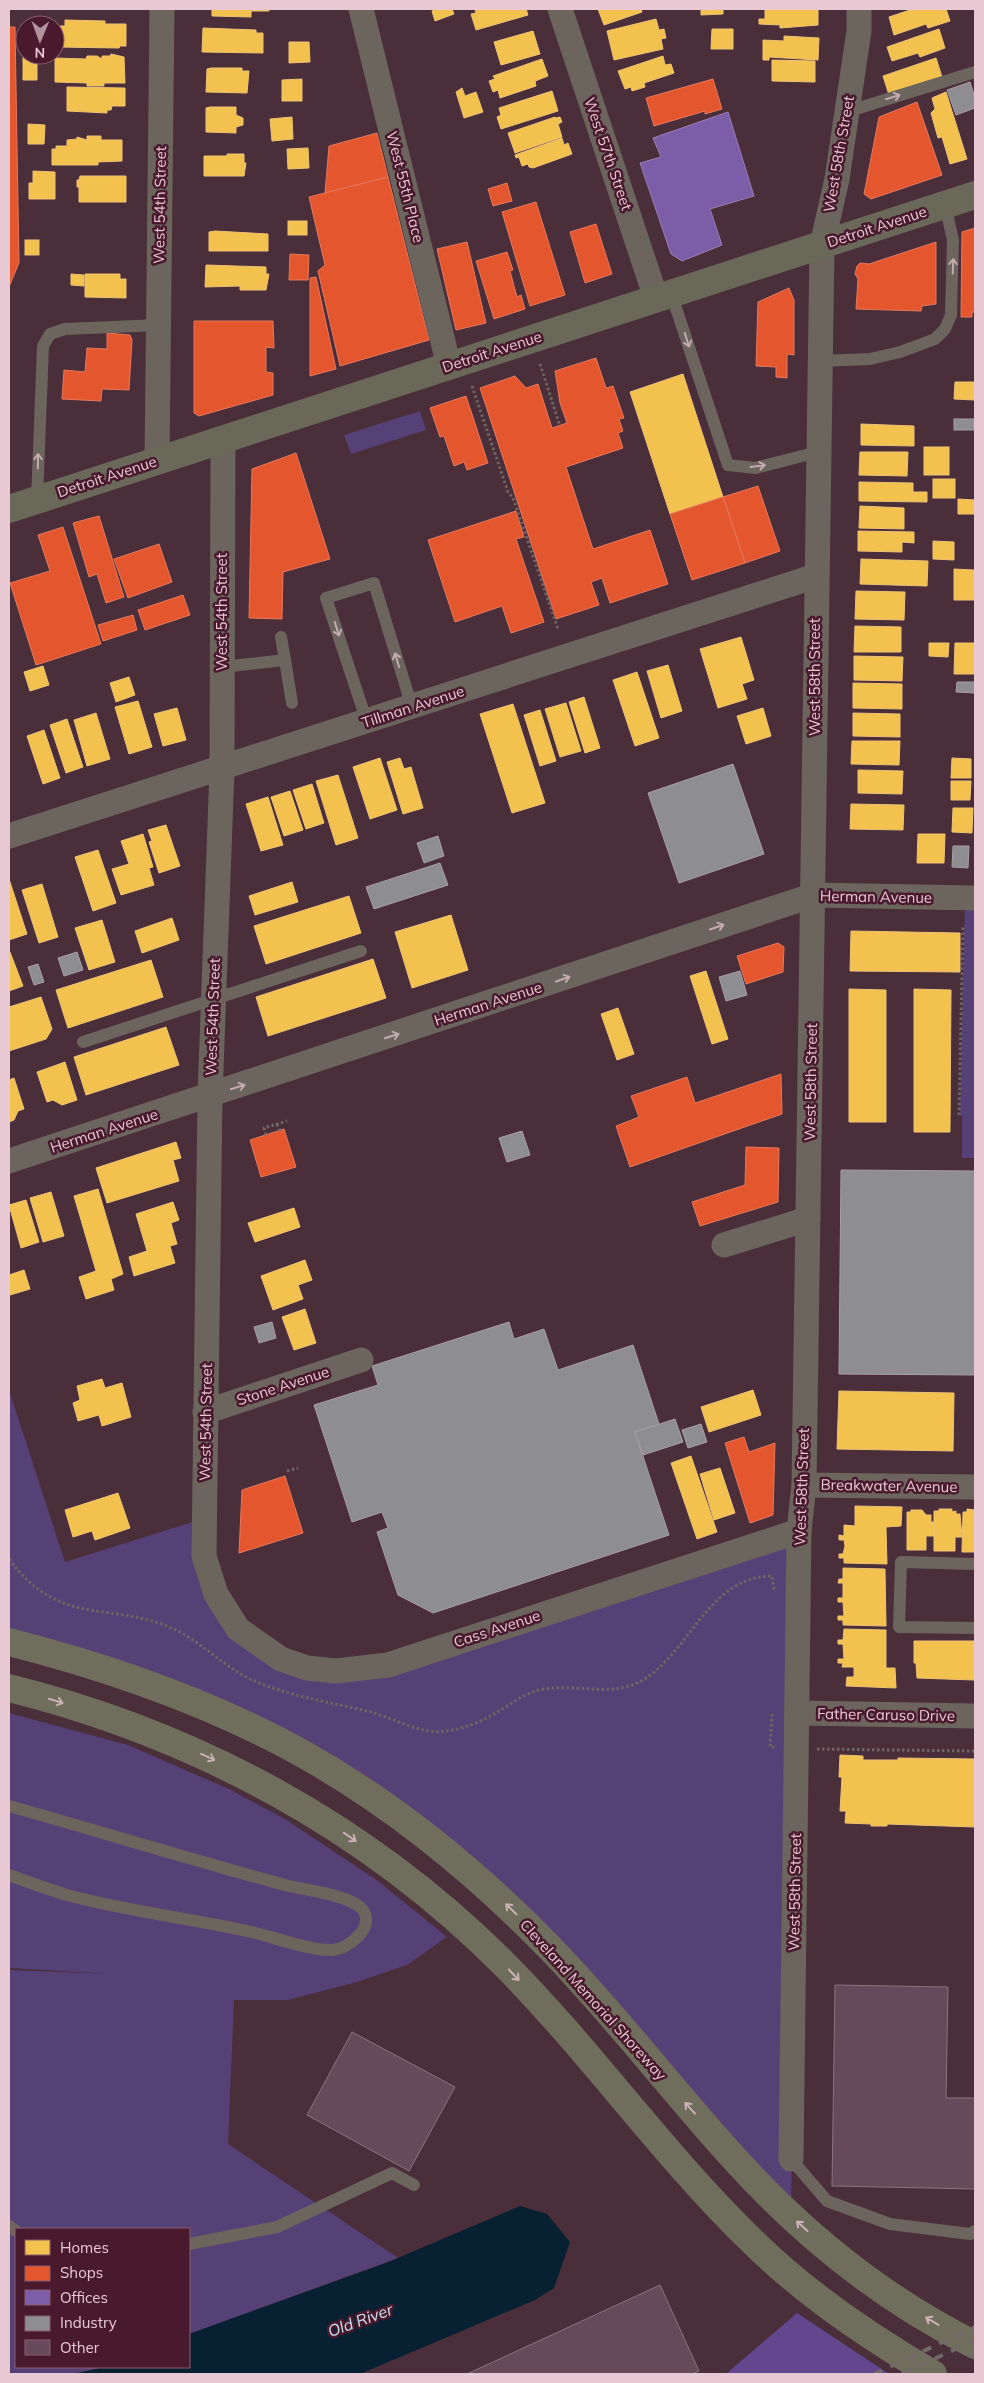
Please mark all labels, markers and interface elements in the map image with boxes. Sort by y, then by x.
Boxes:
north arrow [15,15,65,65]
text: N [34,44,45,62]
one-way arrow [885,92,901,102]
street label: West 58th Street [819,94,858,214]
street label: West 57th Street [580,95,637,213]
street label: West 55th Place [382,129,429,245]
street label: West 54th Street [149,146,170,264]
street label: Detroit Avenue [825,201,929,252]
one-way arrow [948,258,957,274]
street label: Detroit Avenue [440,326,544,377]
one-way arrow [682,331,692,347]
street label: Detroit Avenue [55,451,159,502]
one-way arrow [33,454,43,470]
one-way arrow [750,461,766,471]
street label: West 54th Street [212,553,231,671]
street label: West 58th Street [805,618,824,736]
one-way arrow [332,621,342,637]
one-way arrow [392,653,402,669]
street label: Tillman Avenue [359,681,467,732]
street label: Herman Avenue [820,886,932,907]
one-way arrow [709,922,725,931]
street label: West 54th Street [201,958,224,1076]
one-way arrow [555,973,571,983]
street label: Herman Avenue [432,977,544,1030]
street label: West 58th Street [800,1023,821,1141]
one-way arrow [384,1030,400,1040]
one-way arrow [230,1082,246,1091]
street label: Herman Avenue [48,1104,160,1157]
street label: Stone Avenue [234,1362,332,1409]
street label: West 54th Street [195,1363,216,1481]
street label: West 58th Street [790,1428,813,1546]
street label: Breakwater Avenue [820,1475,958,1496]
street label: Cass Avenue [451,1606,543,1651]
one-way arrow [47,1697,63,1707]
street label: Father Caruso Drive [817,1704,955,1725]
one-way arrow [200,1753,215,1763]
one-way arrow [342,1832,356,1842]
street label: West 58th Street [784,1833,805,1951]
one-way arrow [504,1903,517,1915]
street label: Cleveland Memorial Shoreway [516,1915,671,2084]
one-way arrow [508,1969,520,1981]
one-way arrow [684,2101,696,2114]
one-way arrow [795,2220,808,2231]
legend [15,2228,190,2368]
text: Homes [60,2238,109,2257]
text: Shops [60,2263,103,2282]
text: Offices [60,2288,108,2307]
water label: Old River [325,2299,396,2341]
text: Industry [60,2313,117,2332]
one-way arrow [926,2316,940,2326]
text: Other [60,2338,100,2357]

